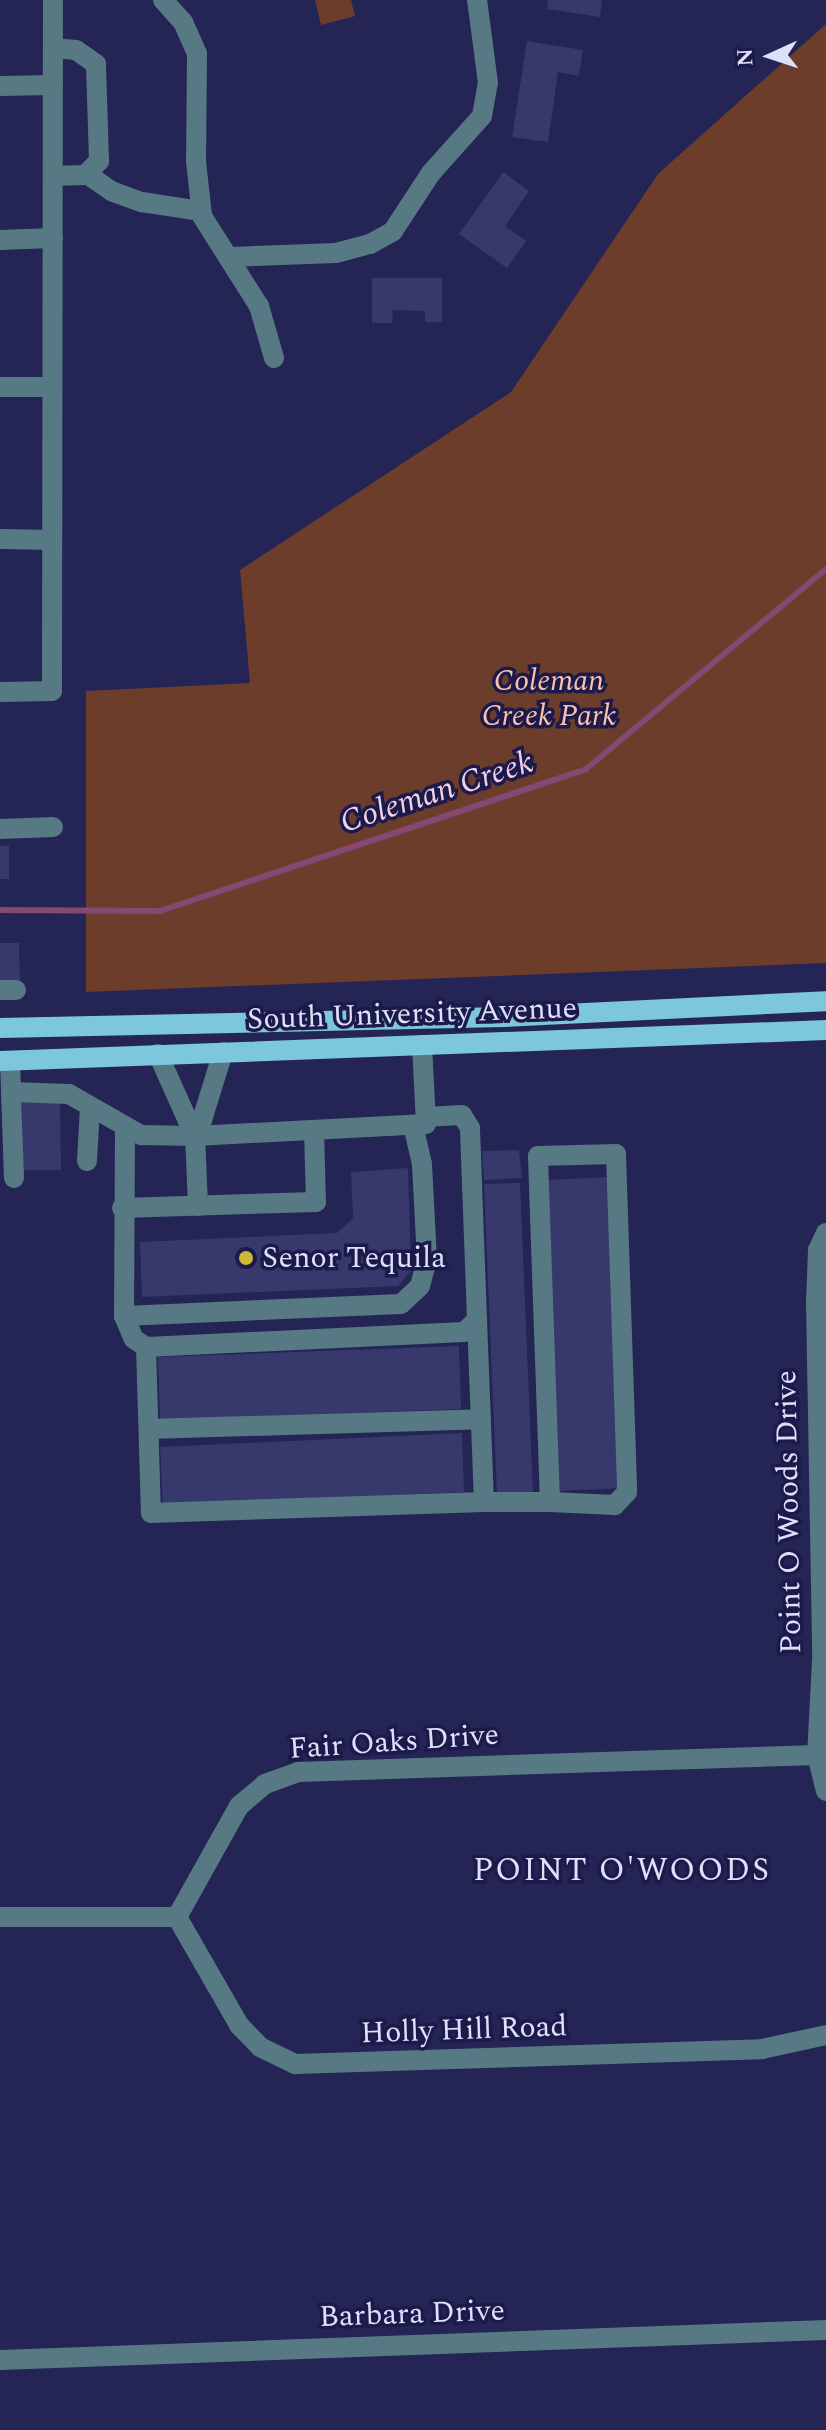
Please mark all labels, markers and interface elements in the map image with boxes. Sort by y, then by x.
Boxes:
north arrow [730,16,810,96]
text: N [729,47,762,67]
park label: Coleman Creek Park [482,663,616,734]
water label: Coleman Creek [336,744,538,842]
street label: South University Avenue [246,990,578,1038]
place label: Senor Tequila [262,1240,446,1276]
marker: Senor Tequila [237,1249,255,1267]
street label: Point O Woods Drive [769,1370,809,1654]
street label: Fair Oaks Drive [288,1717,500,1767]
district label: POINT O'WOODS [473,1852,771,1890]
street label: Holly Hill Road [360,2008,568,2052]
street label: Barbara Drive [319,2293,505,2335]

